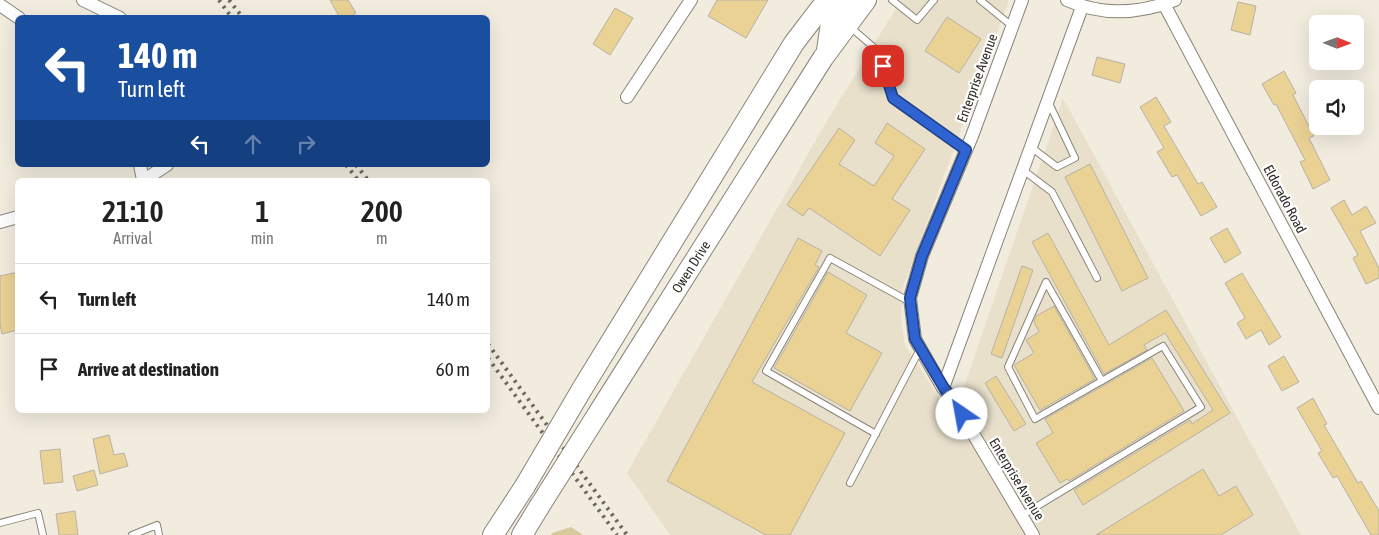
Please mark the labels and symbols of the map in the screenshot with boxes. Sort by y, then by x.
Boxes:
north arrow [1309,15,1364,70]
street label: Enterprise Avenue [954,32,1000,124]
pin [862,45,904,87]
street label: Eldorado Road [1260,162,1310,236]
street label: Owen Drive [669,238,713,296]
position arrow [935,387,987,439]
street label: Enterprise Avenue [986,435,1048,523]

